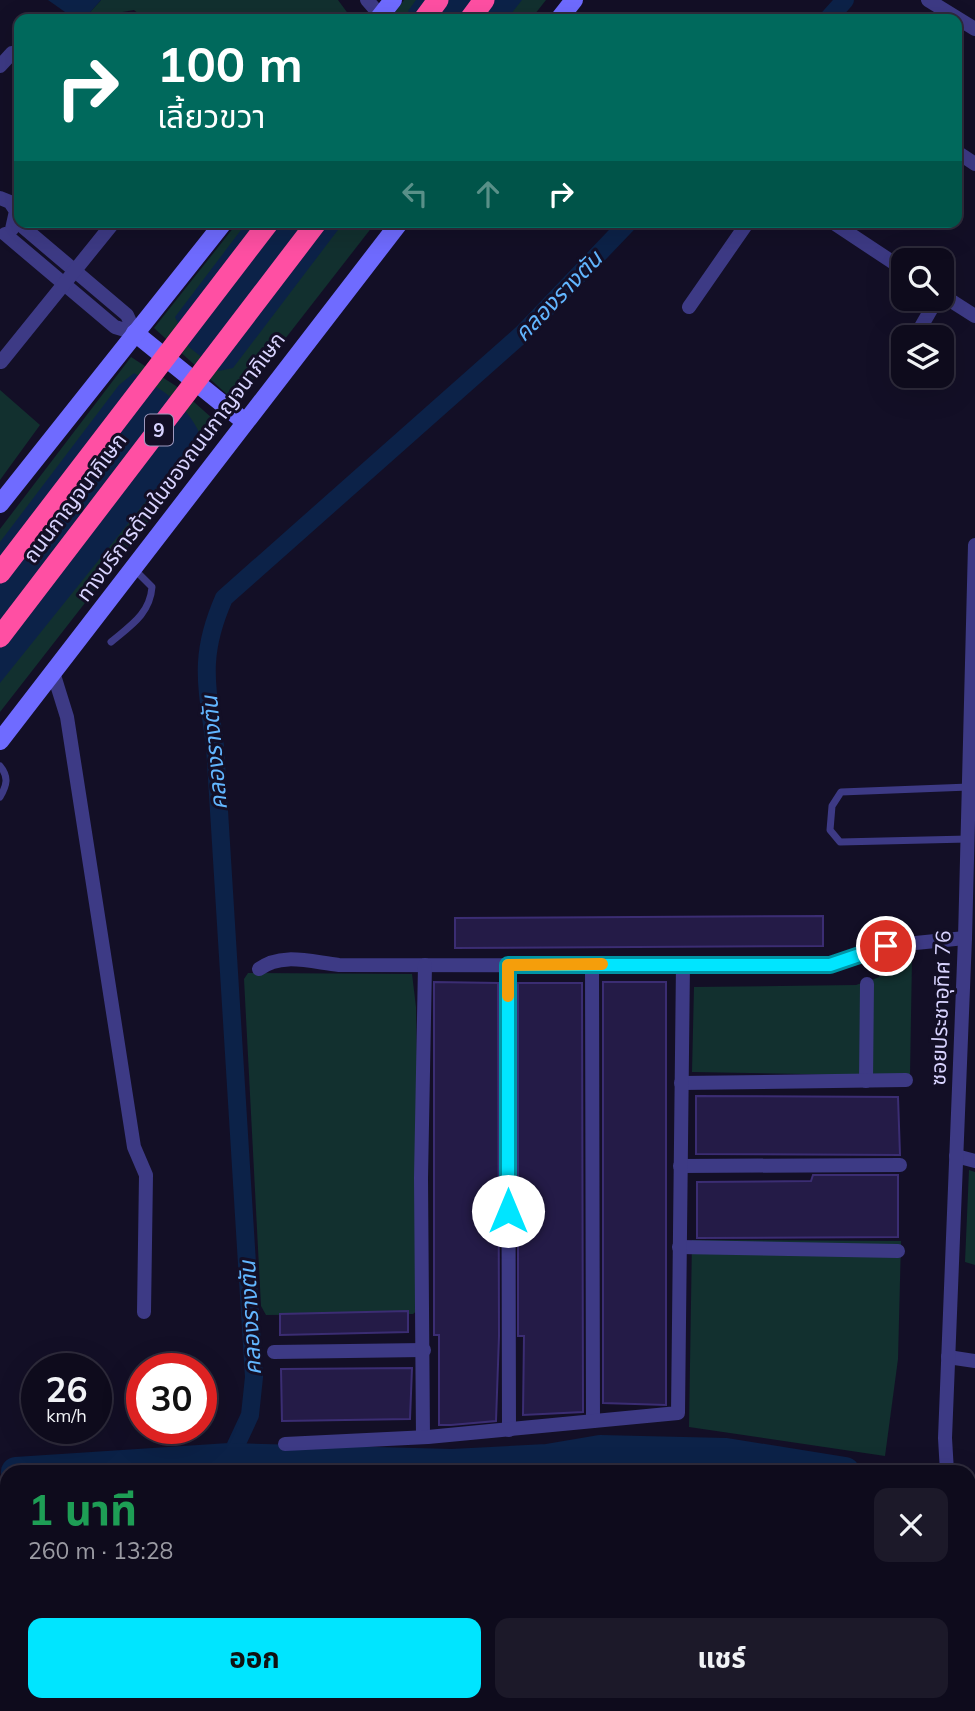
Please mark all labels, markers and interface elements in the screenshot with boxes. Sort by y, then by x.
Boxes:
text: 100 m [157,33,303,94]
icon: right [42,42,133,133]
text: เลี้ยวขวา [157,96,265,136]
icon: left [396,175,434,213]
icon: ahead [469,175,507,213]
icon: right [542,175,580,213]
water label: คลองรางตัน [507,243,609,347]
map controls [891,248,954,388]
button: search [891,248,954,311]
button: layers [891,325,954,388]
street label: ทางบริการด้านในของถนนกาญจนาภิเษก [71,327,291,607]
road number: 9 [145,414,173,446]
street label: ถนนกาญจนาภิเษก [18,428,132,568]
water label: คลองรางตัน [194,693,233,811]
pin [856,916,916,976]
icon: arrive [867,927,905,965]
street label: ซอยประชาอุทิศ 76 [924,930,957,1086]
position arrow [471,1174,545,1248]
water label: คลองรางตัน [232,1258,267,1376]
speed limit sign: 30 [126,1353,217,1444]
text: 26 [45,1367,88,1411]
text: km/h [46,1404,87,1427]
text: 1 นาที [28,1483,137,1536]
button: close [874,1488,948,1562]
text: 260 m · 13:28 [28,1536,173,1565]
button: ออก [28,1618,481,1698]
button: แชร์ [495,1618,948,1698]

